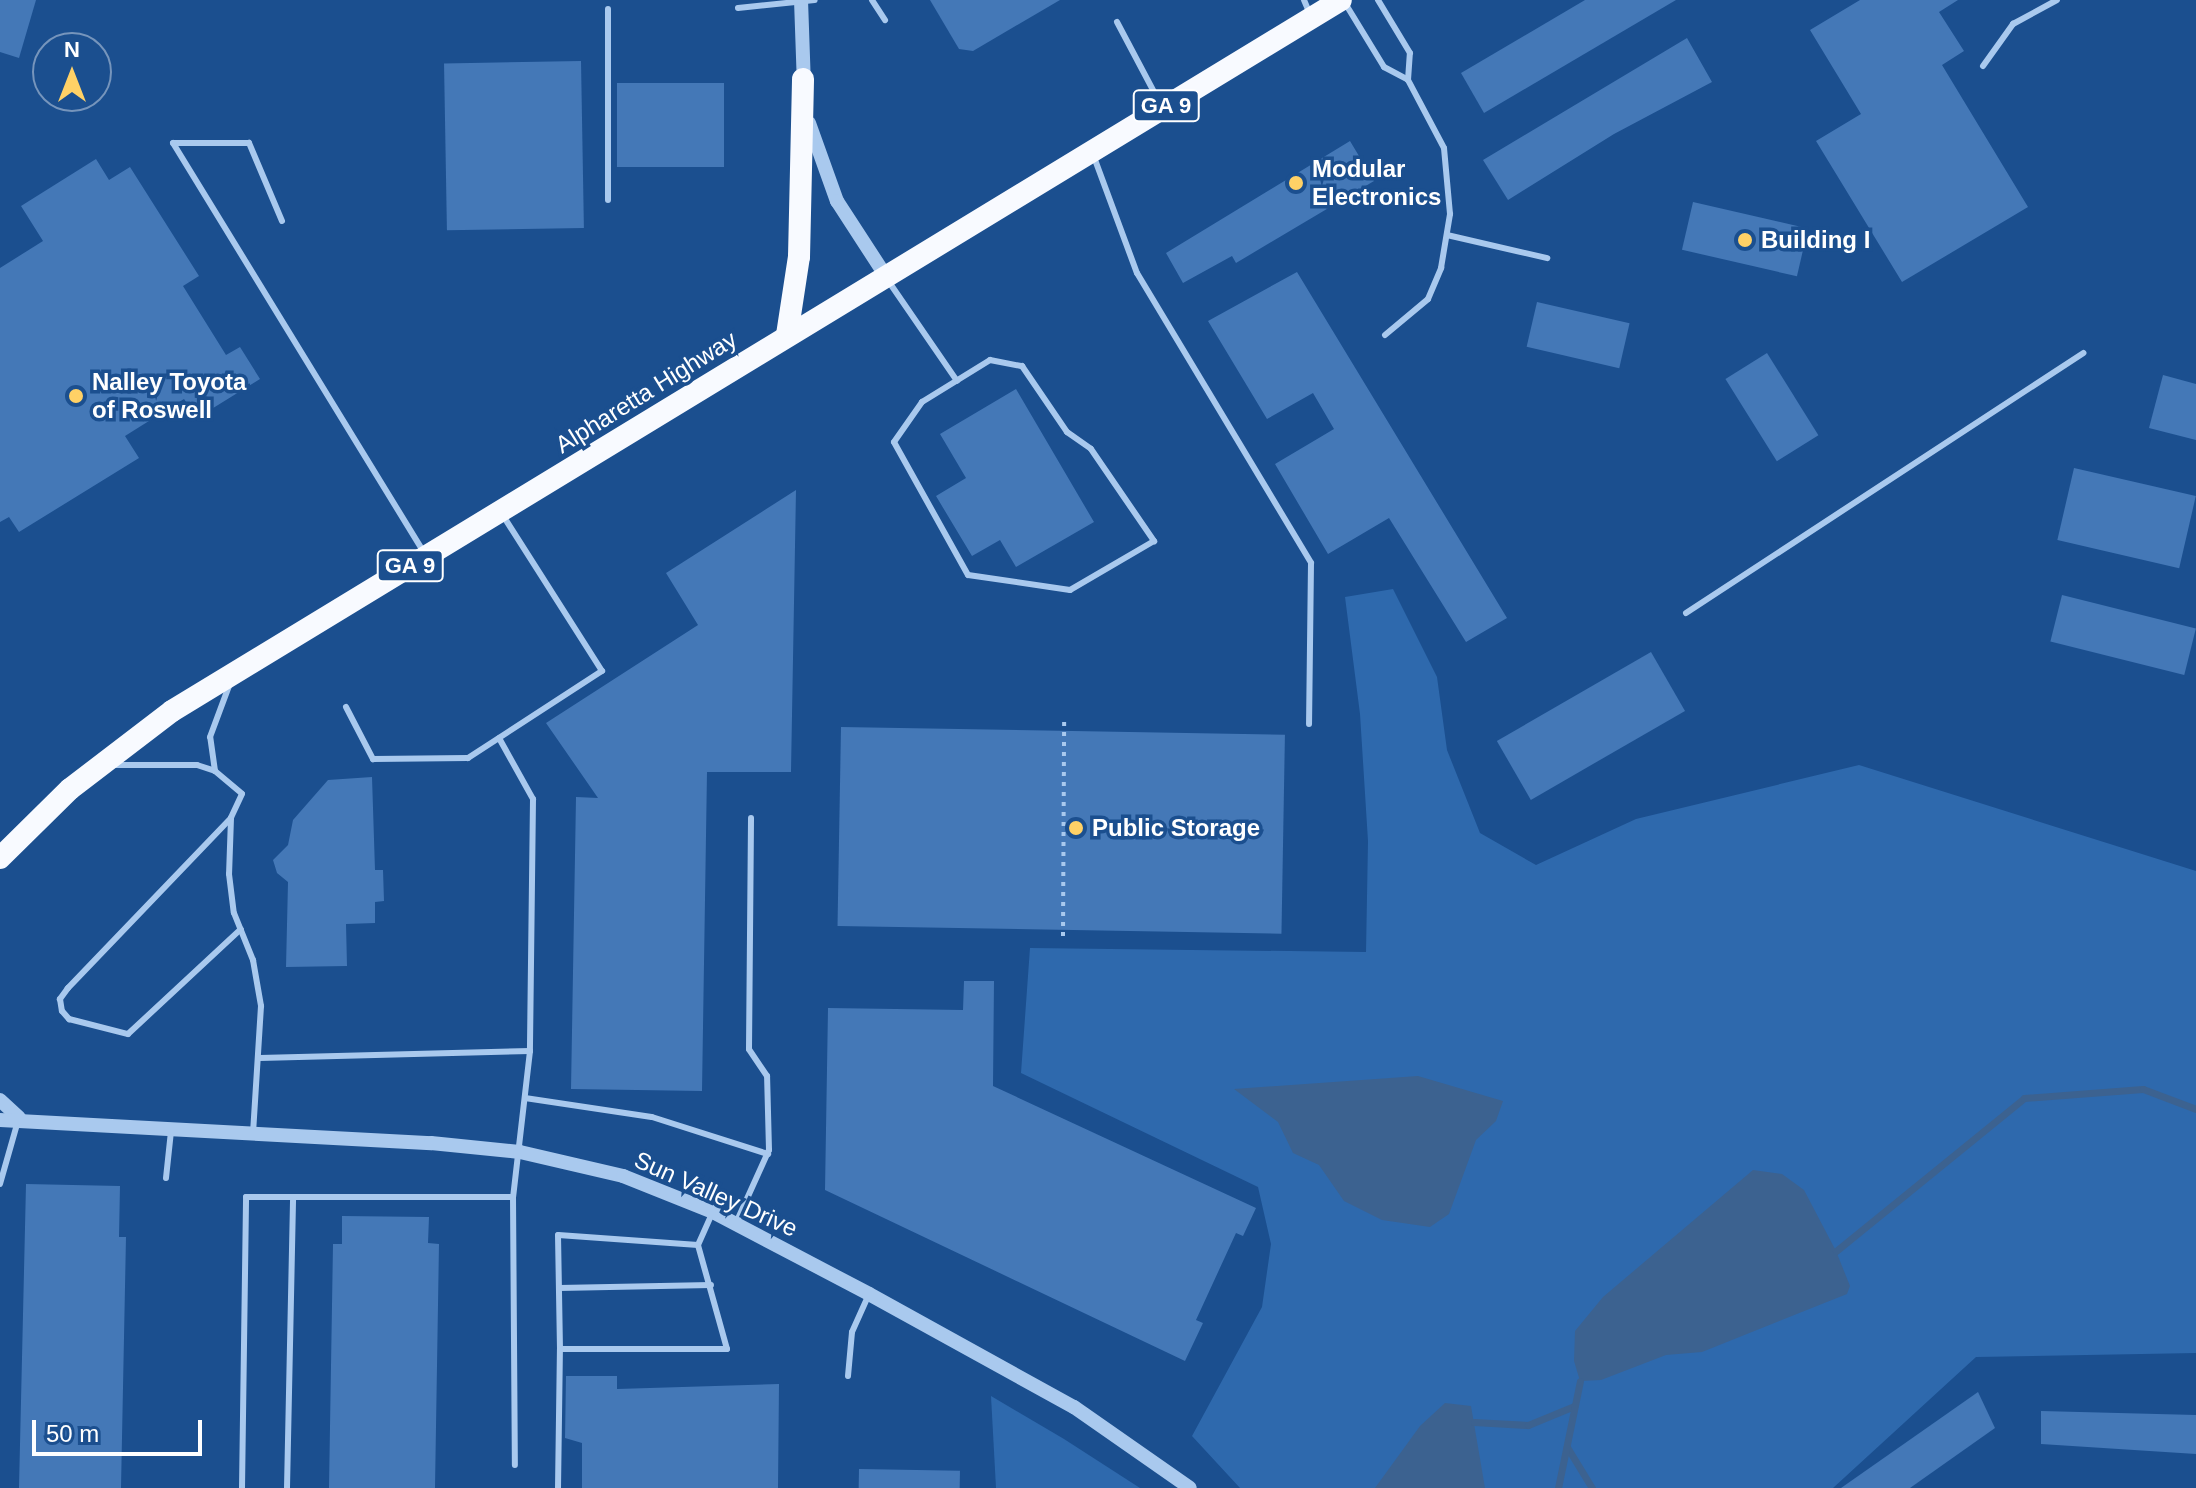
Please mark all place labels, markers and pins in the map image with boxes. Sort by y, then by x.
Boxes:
place label: Modular Electronics [1312,155,1441,211]
marker: Modular Electronics [1287,174,1305,192]
place label: Building I [1761,226,1870,254]
marker: Building I [1736,231,1754,249]
place label: Nalley Toyota of Roswell [92,368,246,424]
marker: Nalley Toyota of Roswell [67,387,85,405]
place label: Public Storage [1092,814,1260,842]
marker: Public Storage [1067,819,1085,837]

